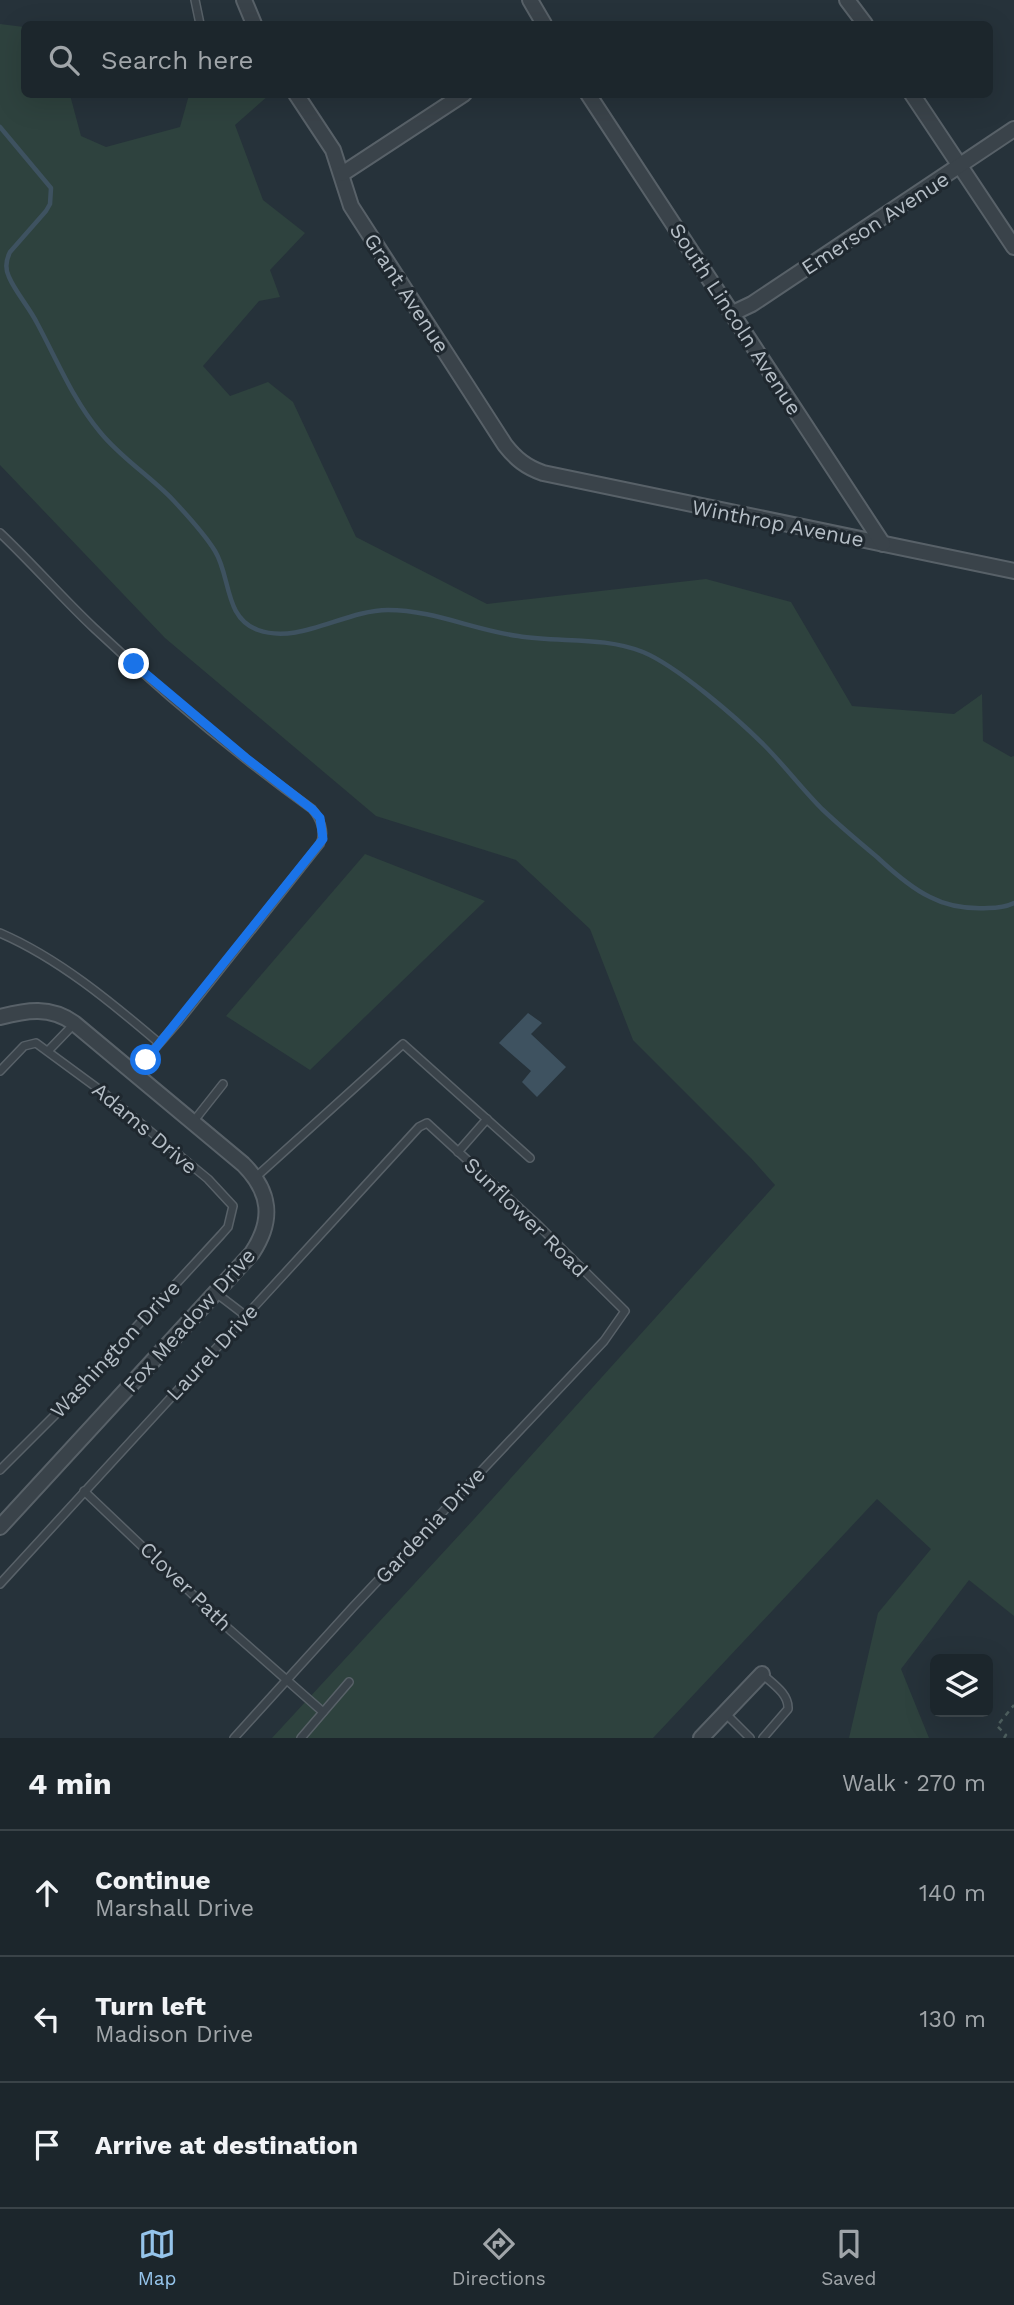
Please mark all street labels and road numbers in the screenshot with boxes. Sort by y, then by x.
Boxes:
street label: Emerson Avenue [797,166,953,280]
street label: South Lincoln Avenue [665,218,807,420]
street label: Grant Avenue [359,228,455,358]
street label: Winthrop Avenue [690,494,866,552]
street label: Adams Drive [87,1077,203,1179]
street label: Sunflower Road [459,1152,593,1282]
street label: Fox Meadow Drive [118,1243,260,1397]
street label: Washington Drive [45,1275,185,1423]
street label: Laurel Drive [161,1299,263,1405]
street label: Gardenia Drive [370,1462,490,1588]
street label: Clover Path [135,1536,237,1636]

